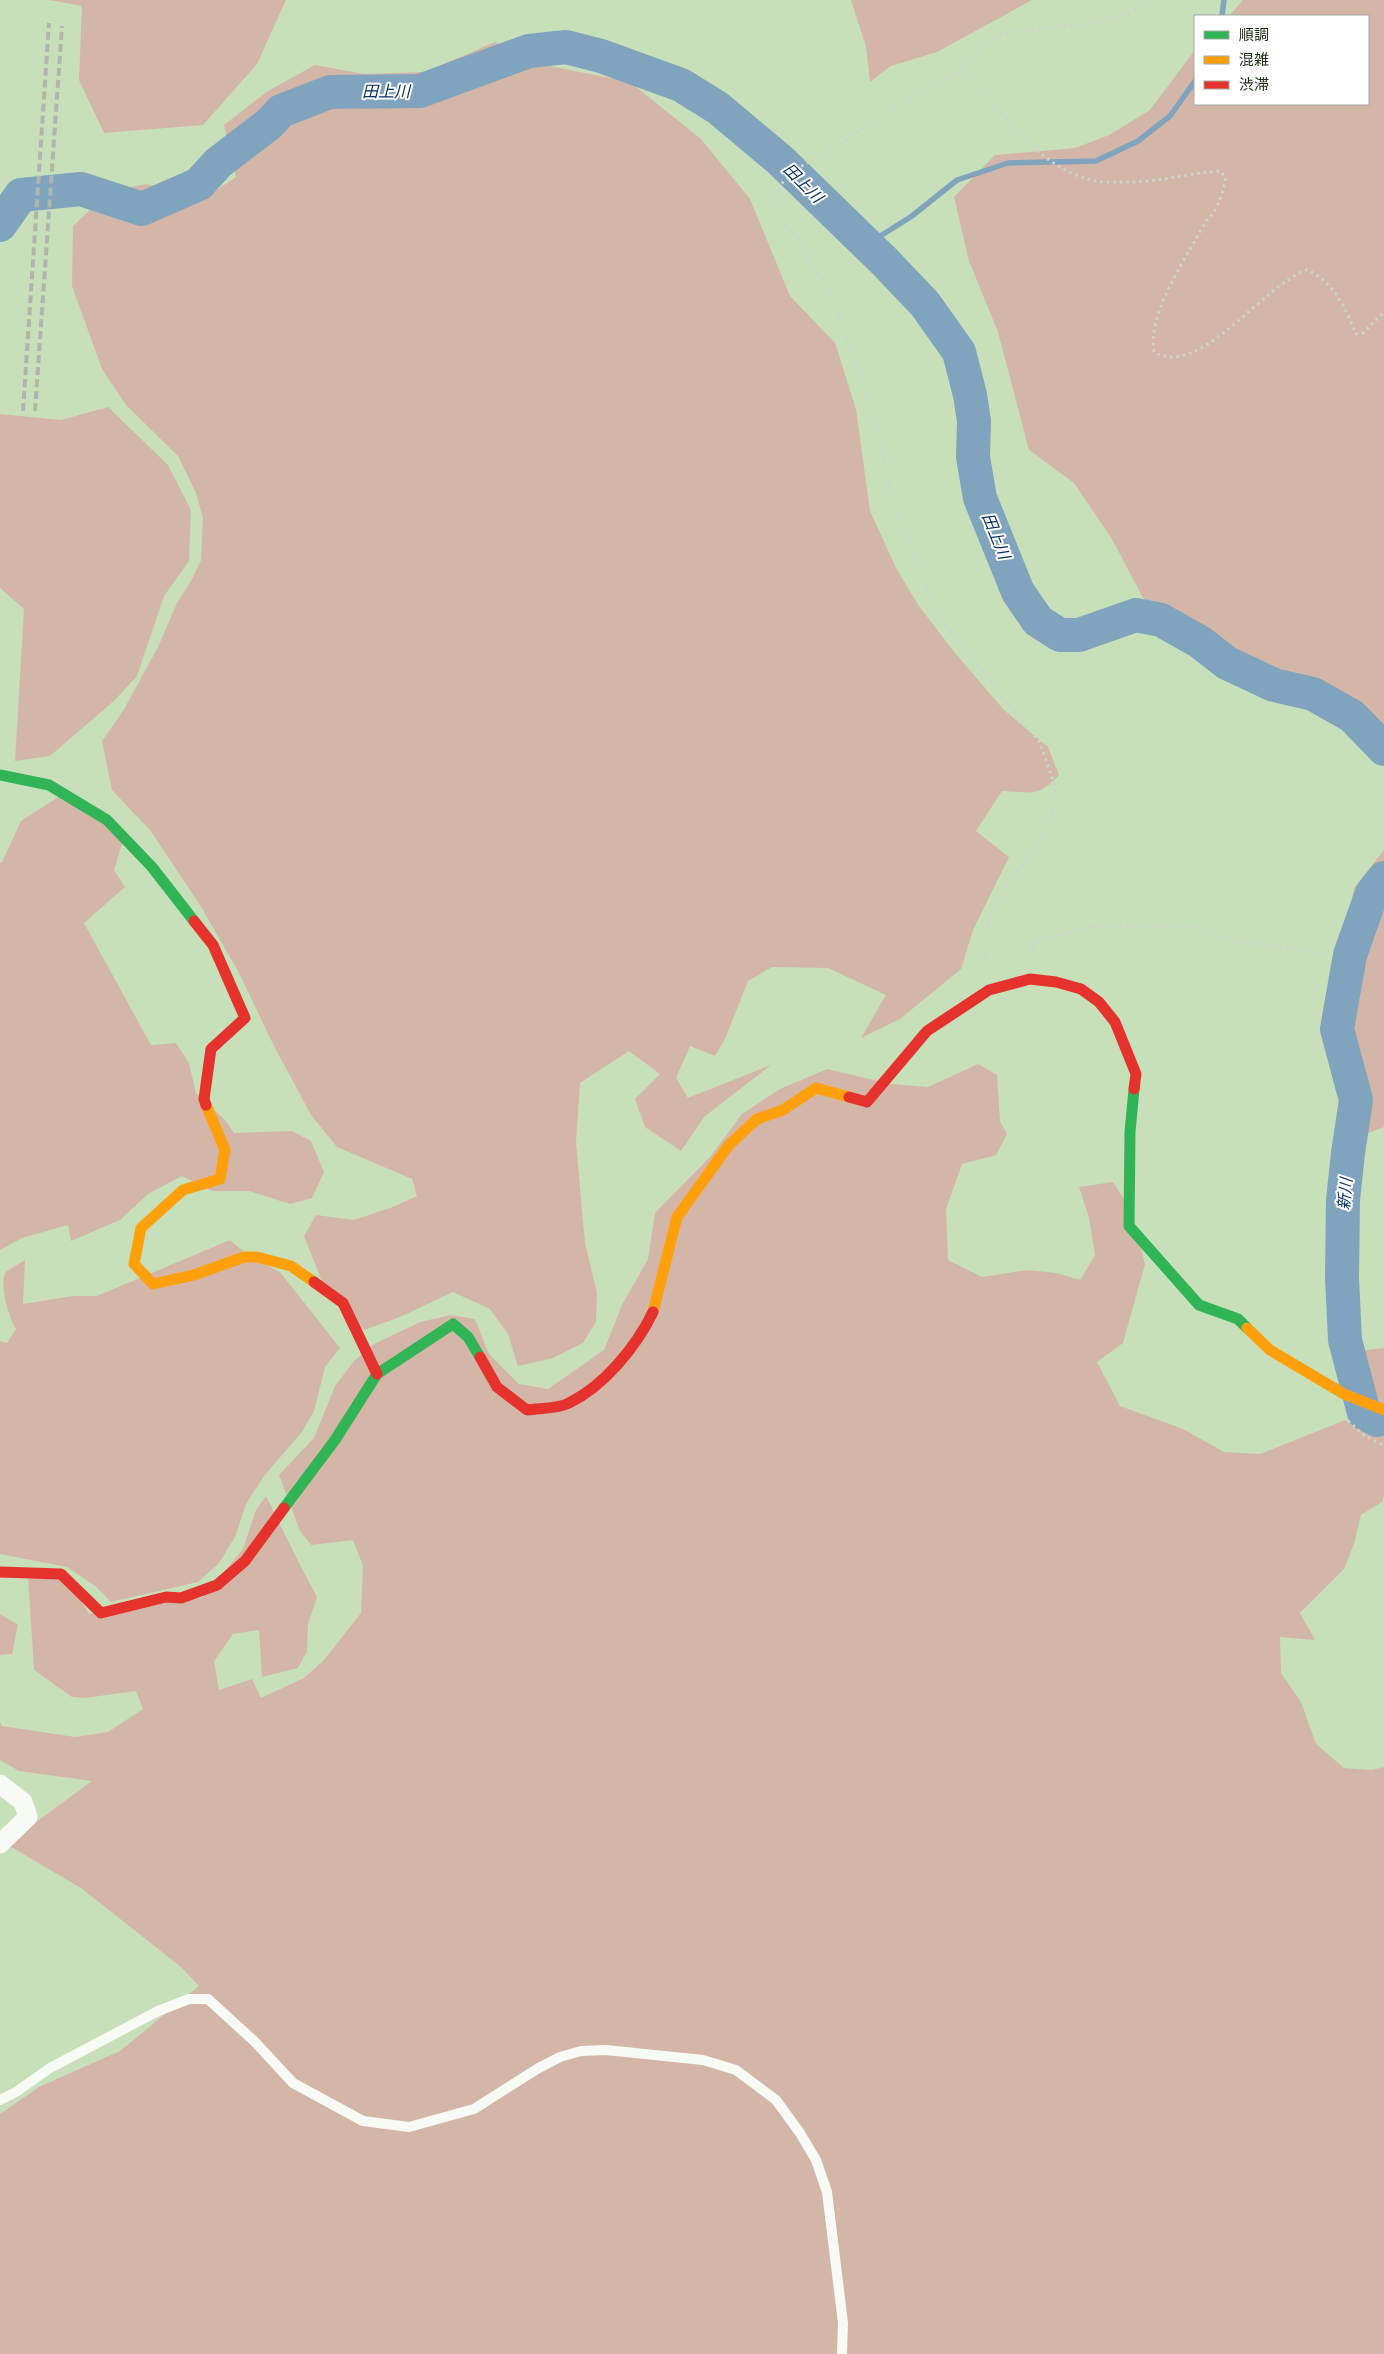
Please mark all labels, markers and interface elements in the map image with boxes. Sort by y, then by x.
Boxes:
legend [1194,15,1369,105]
text: 順調 [1239,26,1269,44]
text: 混雑 [1239,51,1269,69]
text: 渋滞 [1239,76,1269,94]
water label: 田上川 [362,82,412,101]
water label: 田上川 [779,159,828,208]
water label: 田上川 [978,510,1015,564]
water label: 新川 [1334,1175,1356,1211]

